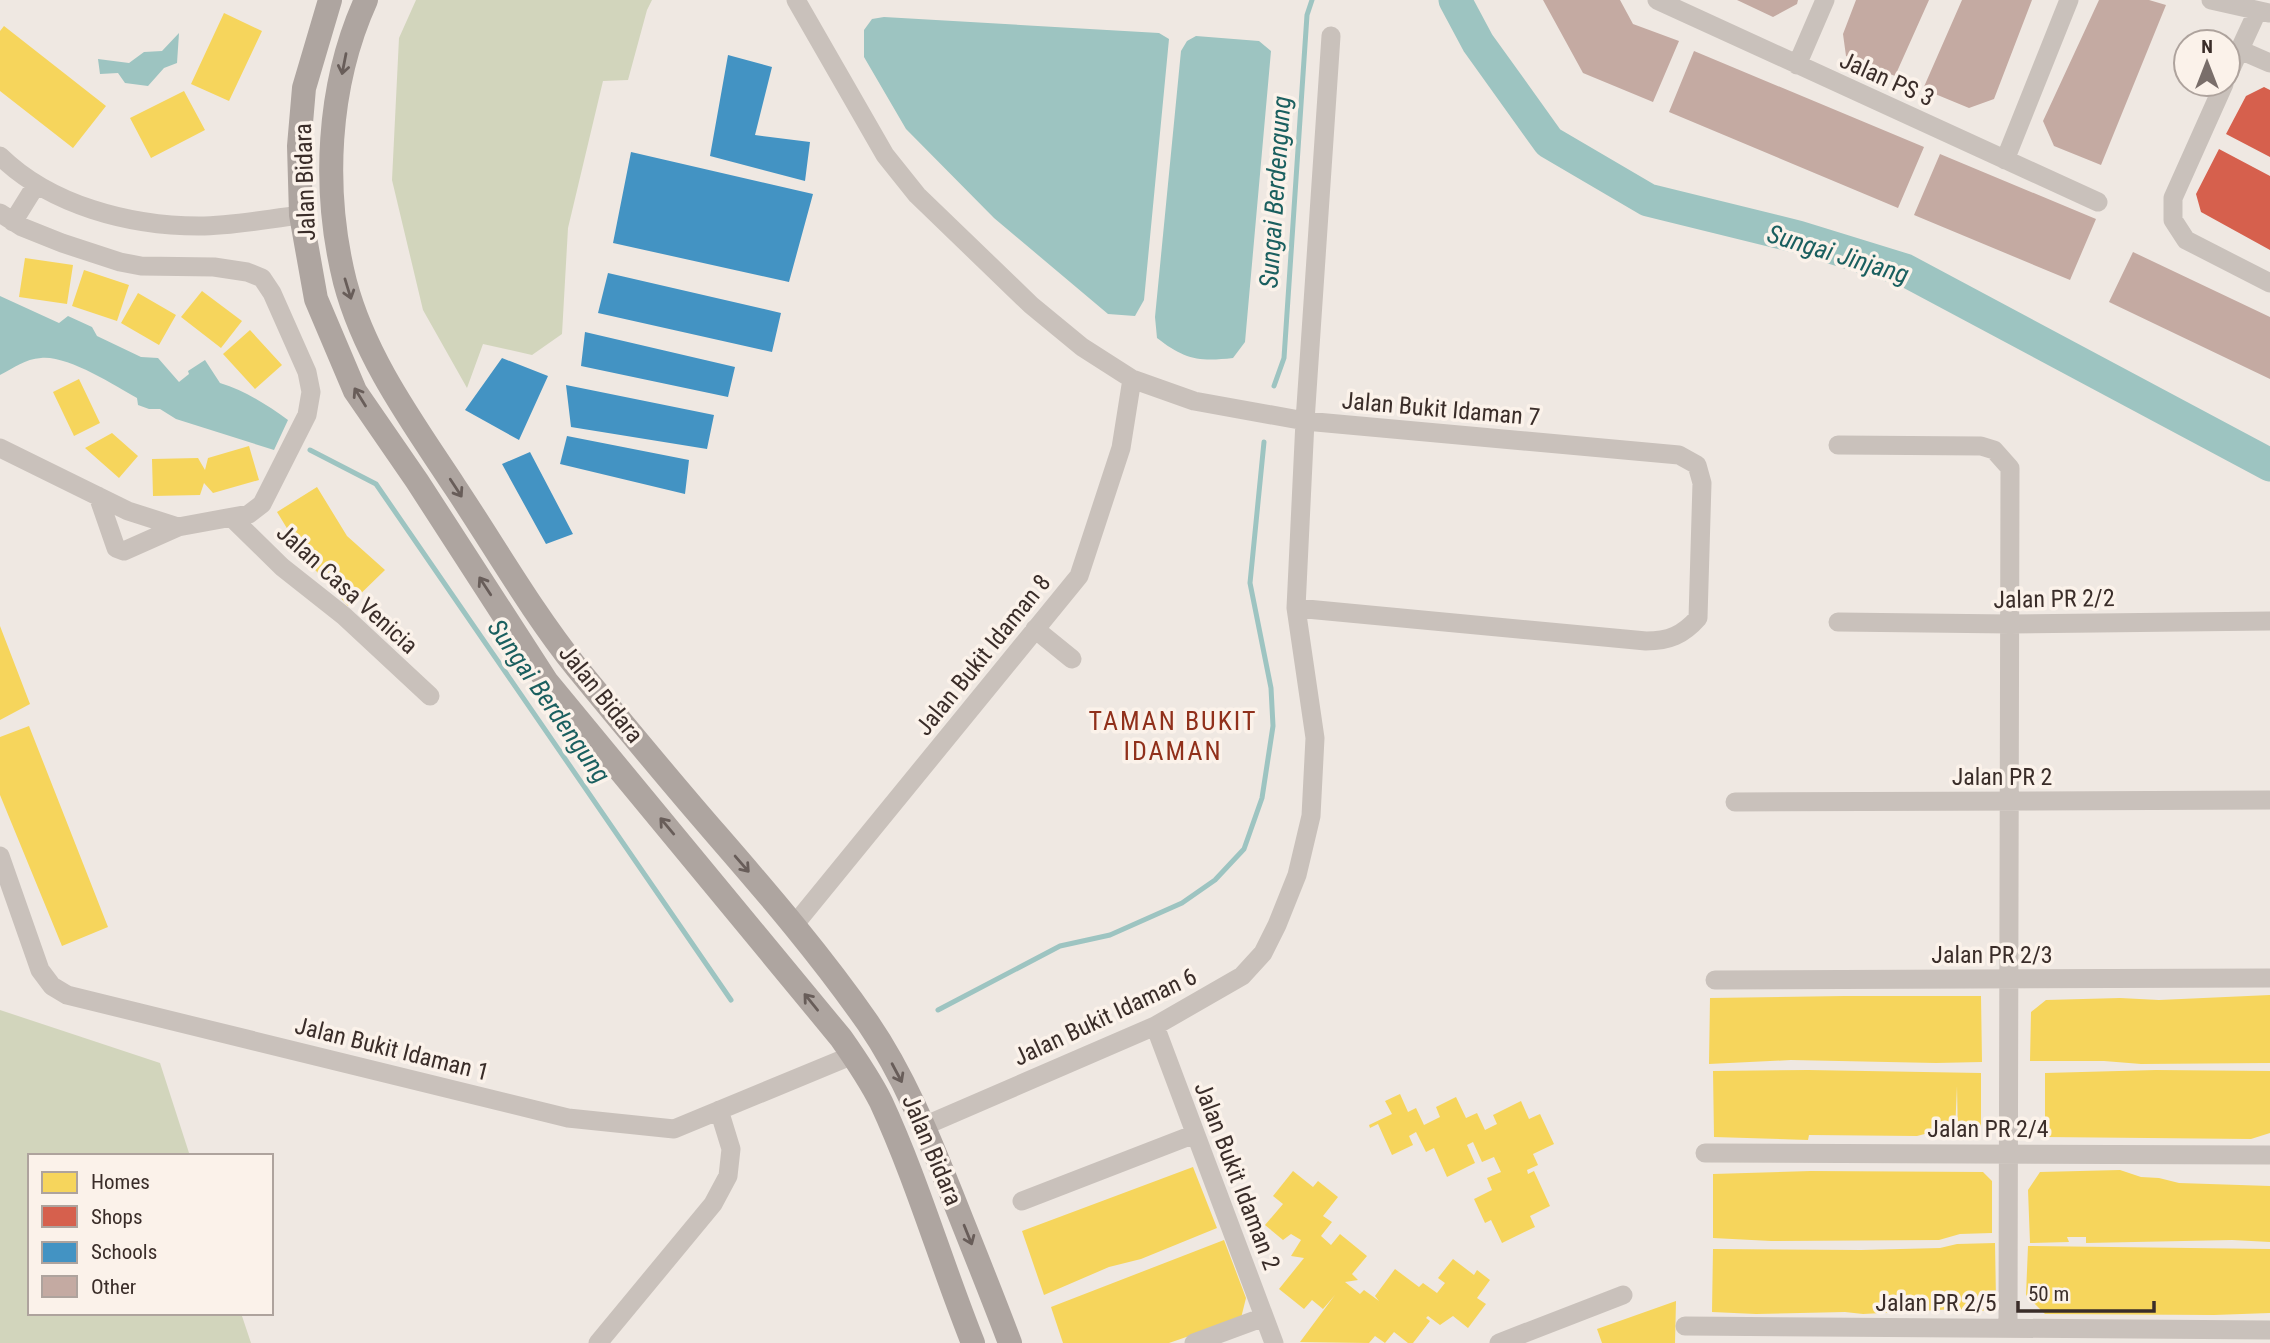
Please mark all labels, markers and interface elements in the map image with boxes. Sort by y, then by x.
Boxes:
north arrow [2172,28,2242,98]
text: N [2201,35,2213,58]
street label: Jalan PS 3 [1835,46,1939,112]
one-way arrow [337,52,350,75]
water label: Sungai Berdengung [1253,95,1297,289]
street label: Jalan Bidara [289,123,321,241]
water label: Sungai Jinjang [1764,218,1912,290]
one-way arrow [342,278,355,300]
street label: Jalan Bukit Idaman 7 [1341,386,1541,432]
one-way arrow [352,387,366,407]
one-way arrow [449,478,463,497]
street label: Jalan Casa Venicia [271,518,423,660]
street label: Jalan Bukit Idaman 8 [910,569,1056,741]
one-way arrow [478,577,492,597]
street label: Jalan PR 2/2 [1993,584,2115,614]
water label: Sungai Berdengung [481,614,617,788]
street label: Jalan Bidara [553,639,649,749]
district label: TAMAN BUKIT IDAMAN [1088,706,1258,766]
street label: Jalan PR 2 [1952,763,2052,791]
one-way arrow [659,817,675,835]
one-way arrow [734,854,750,872]
street label: Jalan PR 2/3 [1931,941,2053,969]
street label: Jalan Bukit Idaman 6 [1009,962,1201,1072]
one-way arrow [803,993,819,1011]
street label: Jalan Bukit Idaman 1 [292,1011,492,1087]
one-way arrow [891,1062,905,1083]
street label: Jalan Bukit Idaman 2 [1188,1078,1286,1274]
street label: Jalan Bidara [896,1090,968,1210]
street label: Jalan PR 2/4 [1927,1115,2049,1143]
legend [28,1154,273,1315]
text: Homes [91,1170,150,1194]
text: Shops [91,1205,143,1229]
one-way arrow [962,1223,975,1245]
text: Schools [91,1240,157,1264]
scale bar [2018,1270,2154,1314]
text: Other [91,1275,136,1299]
text: 50 m [2028,1282,2069,1306]
street label: Jalan PR 2/5 [1875,1289,1997,1317]

